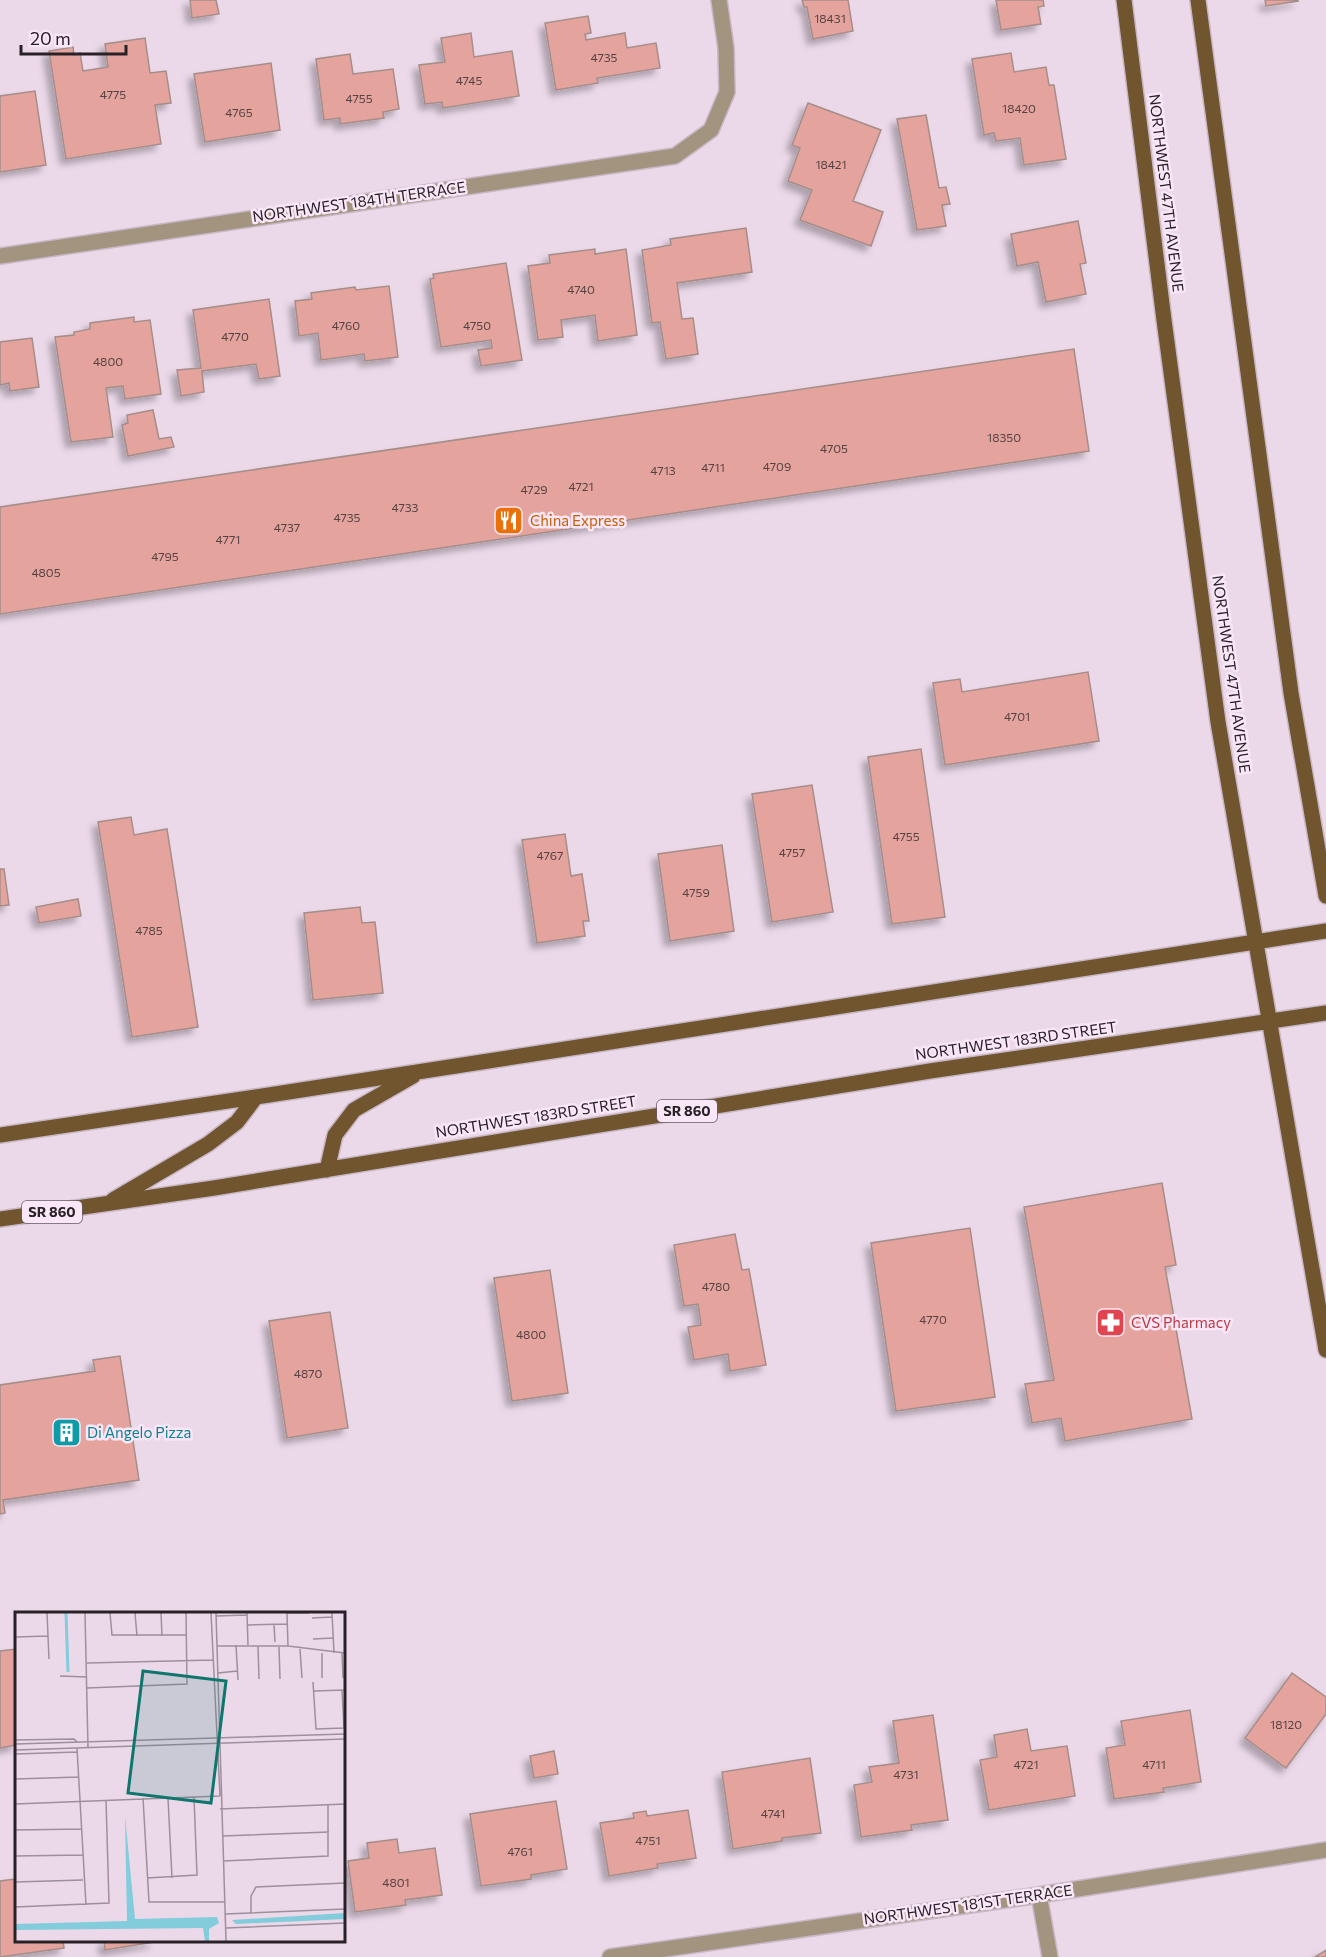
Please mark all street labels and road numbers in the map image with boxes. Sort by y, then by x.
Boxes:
street label: NORTHWEST 47TH AVENUE [1146,93,1188,293]
street label: NORTHWEST 184TH TERRACE [251,177,467,225]
street label: NORTHWEST 47TH AVENUE [1209,574,1255,774]
street label: NORTHWEST 183RD STREET [914,1017,1118,1063]
street label: NORTHWEST 183RD STREET [434,1091,638,1141]
road number: SR 860 [657,1100,717,1122]
road number: SR 860 [22,1201,82,1223]
street label: NORTHWEST 181ST TERRACE [863,1880,1073,1928]

